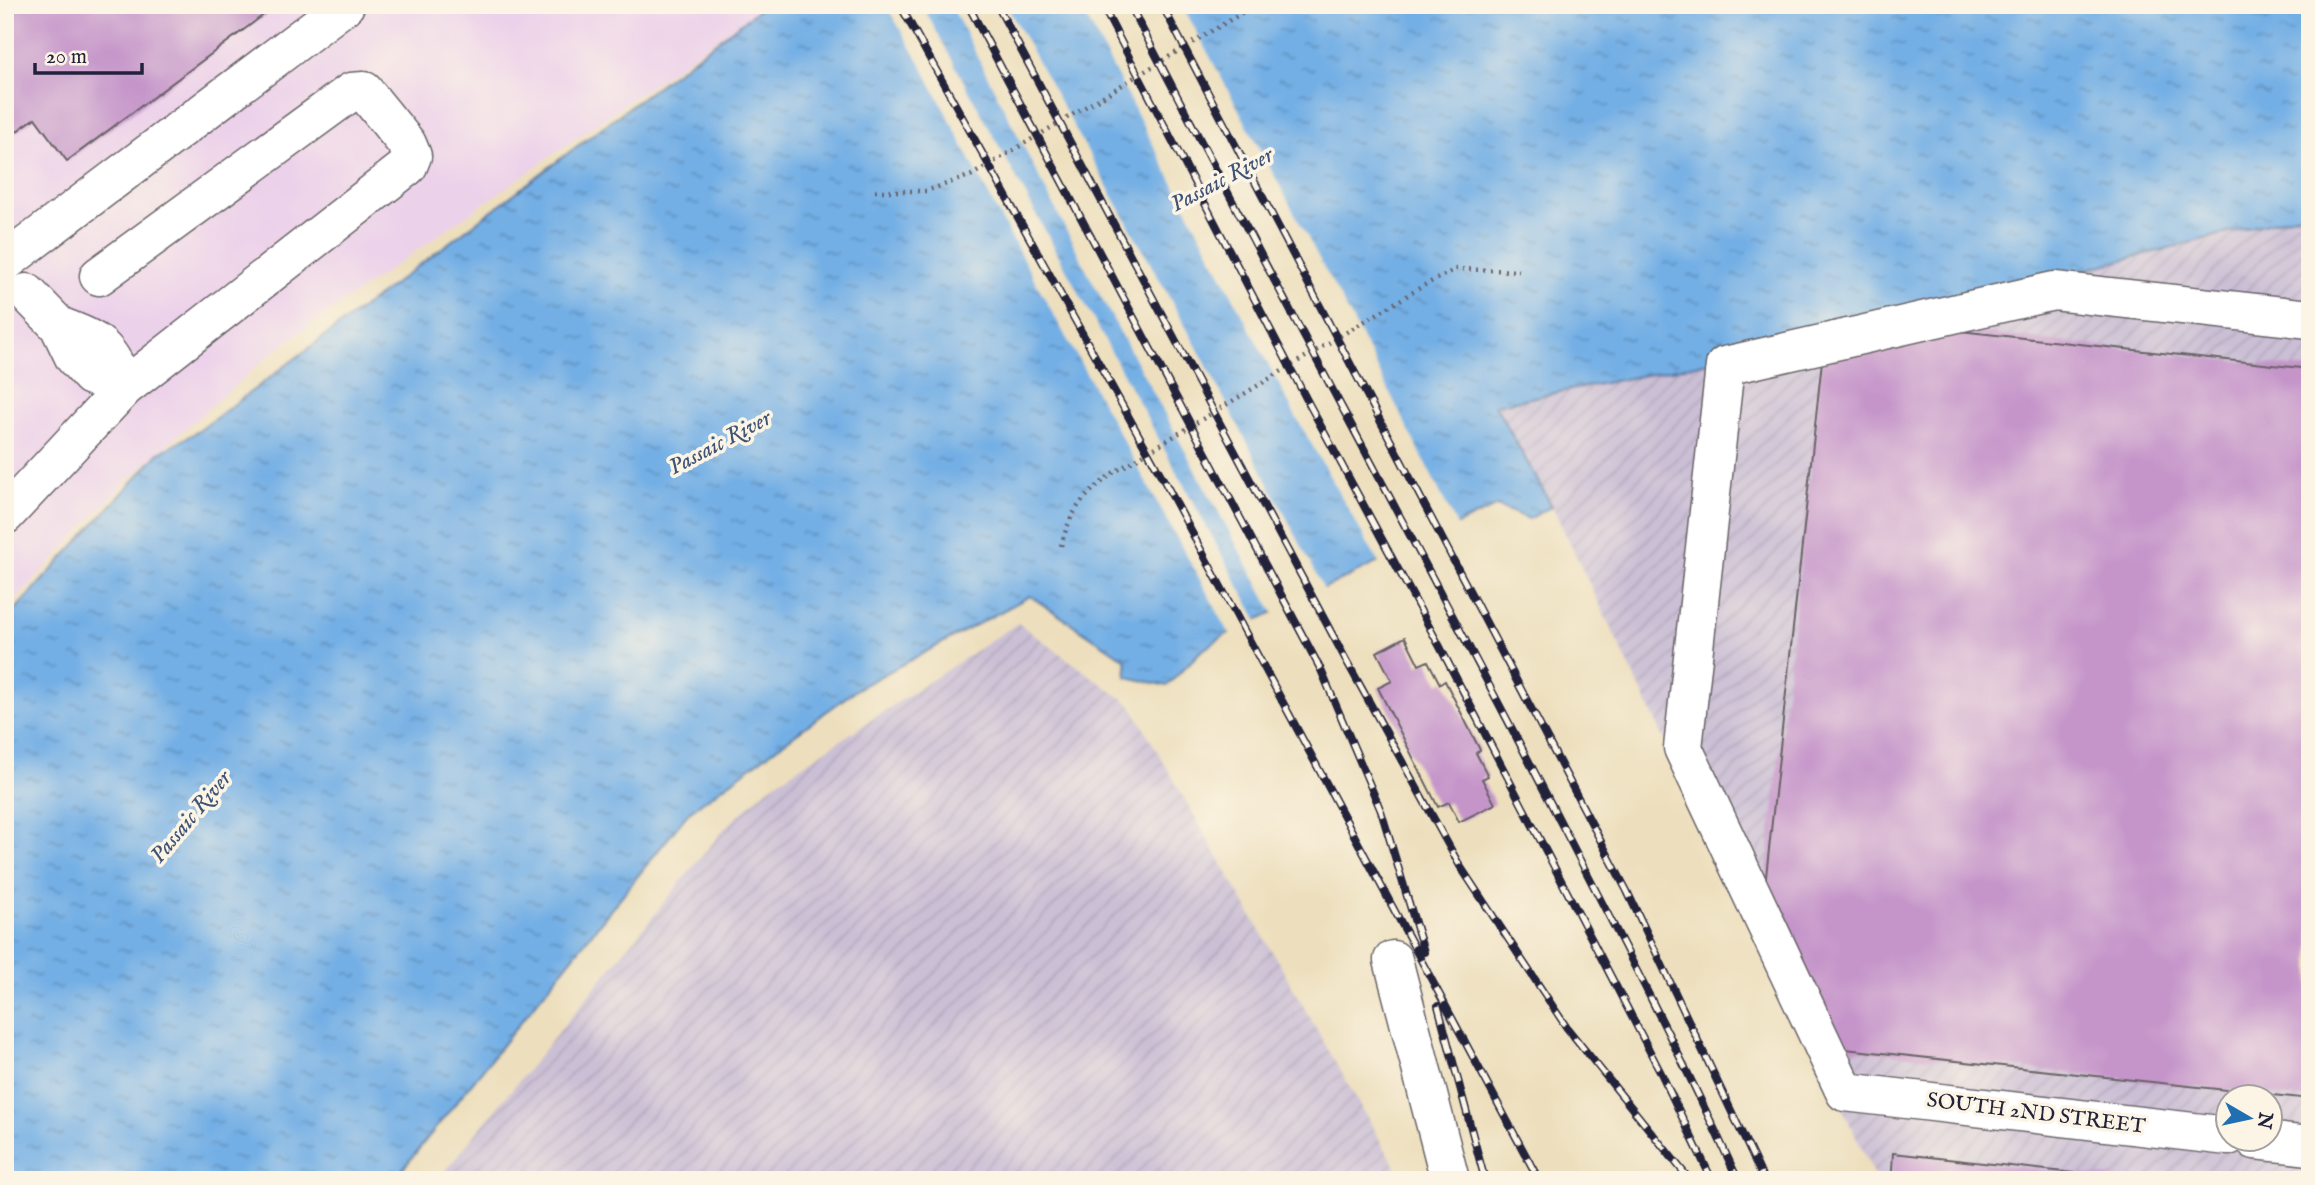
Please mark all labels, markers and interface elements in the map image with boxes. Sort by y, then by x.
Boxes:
scale bar [35,32,142,76]
text: 20 m [46,44,87,71]
water label: Passaic River [1166,140,1279,219]
water label: Passaic River [664,403,777,482]
water label: Passaic River [144,764,239,869]
north arrow [2214,1084,2284,1154]
street label: SOUTH 2ND STREET [1925,1087,2147,1141]
text: N [2251,1109,2277,1131]

